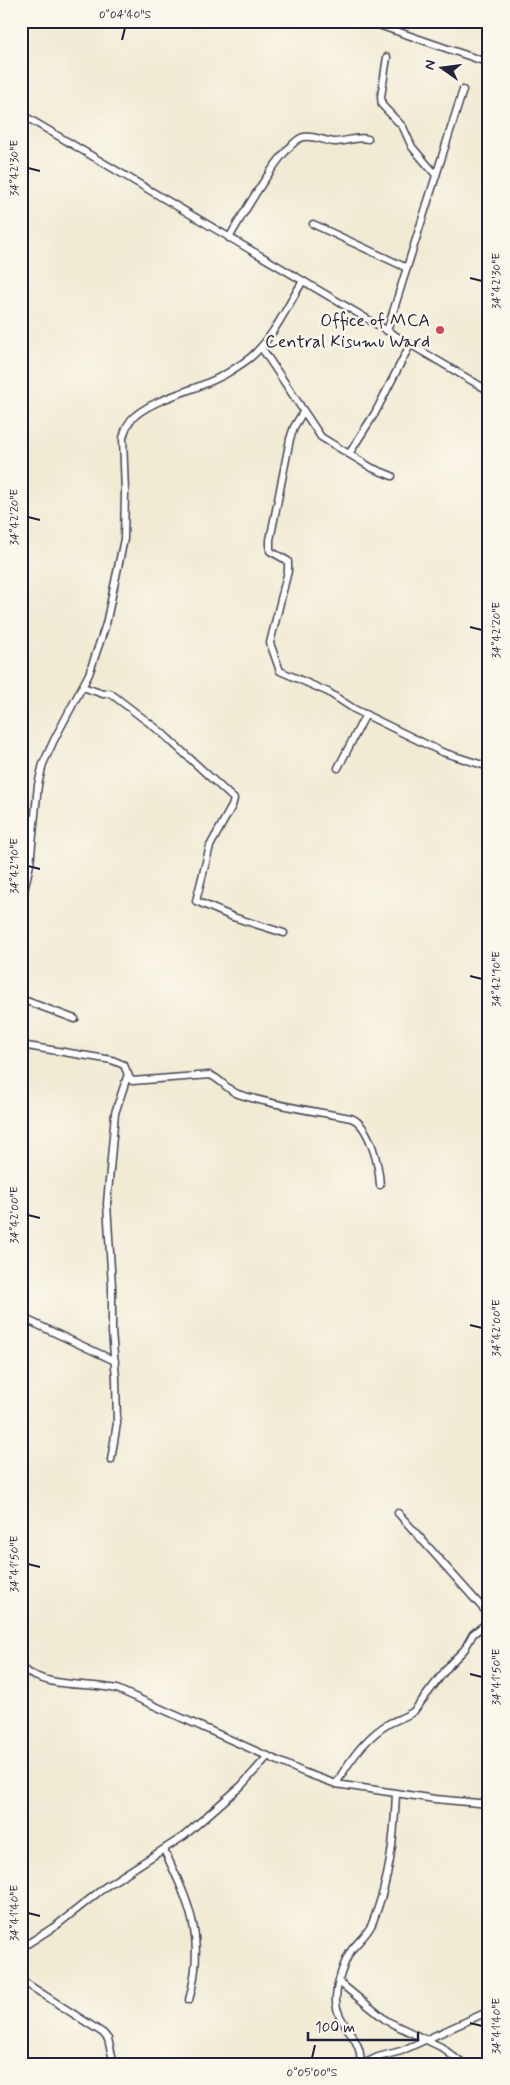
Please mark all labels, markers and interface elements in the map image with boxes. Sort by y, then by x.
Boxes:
text: 0°04'40"S [99,7,151,23]
north arrow [418,42,468,92]
text: N [420,58,440,72]
text: 34°42'30"E [7,140,23,196]
text: 34°42'30"E [489,253,505,309]
place label: Office of MCA Central Kisumu Ward [265,309,430,354]
marker: Office of MCA Central Kisumu Ward [434,324,446,336]
text: 34°42'20"E [7,489,23,545]
text: 34°42'20"E [489,602,505,658]
text: 34°42'10"E [7,838,23,894]
text: 34°42'10"E [489,951,505,1007]
text: 34°42'00"E [7,1186,23,1244]
text: 34°42'00"E [489,1299,505,1357]
text: 34°41'50"E [7,1536,23,1592]
text: 34°41'50"E [489,1649,505,1705]
text: 34°41'40"E [7,1885,23,1941]
text: 34°41'40"E [489,1998,505,2054]
scale bar [308,2010,418,2042]
text: 100 m [315,2018,355,2038]
text: 0°05'00"S [286,2065,338,2081]

